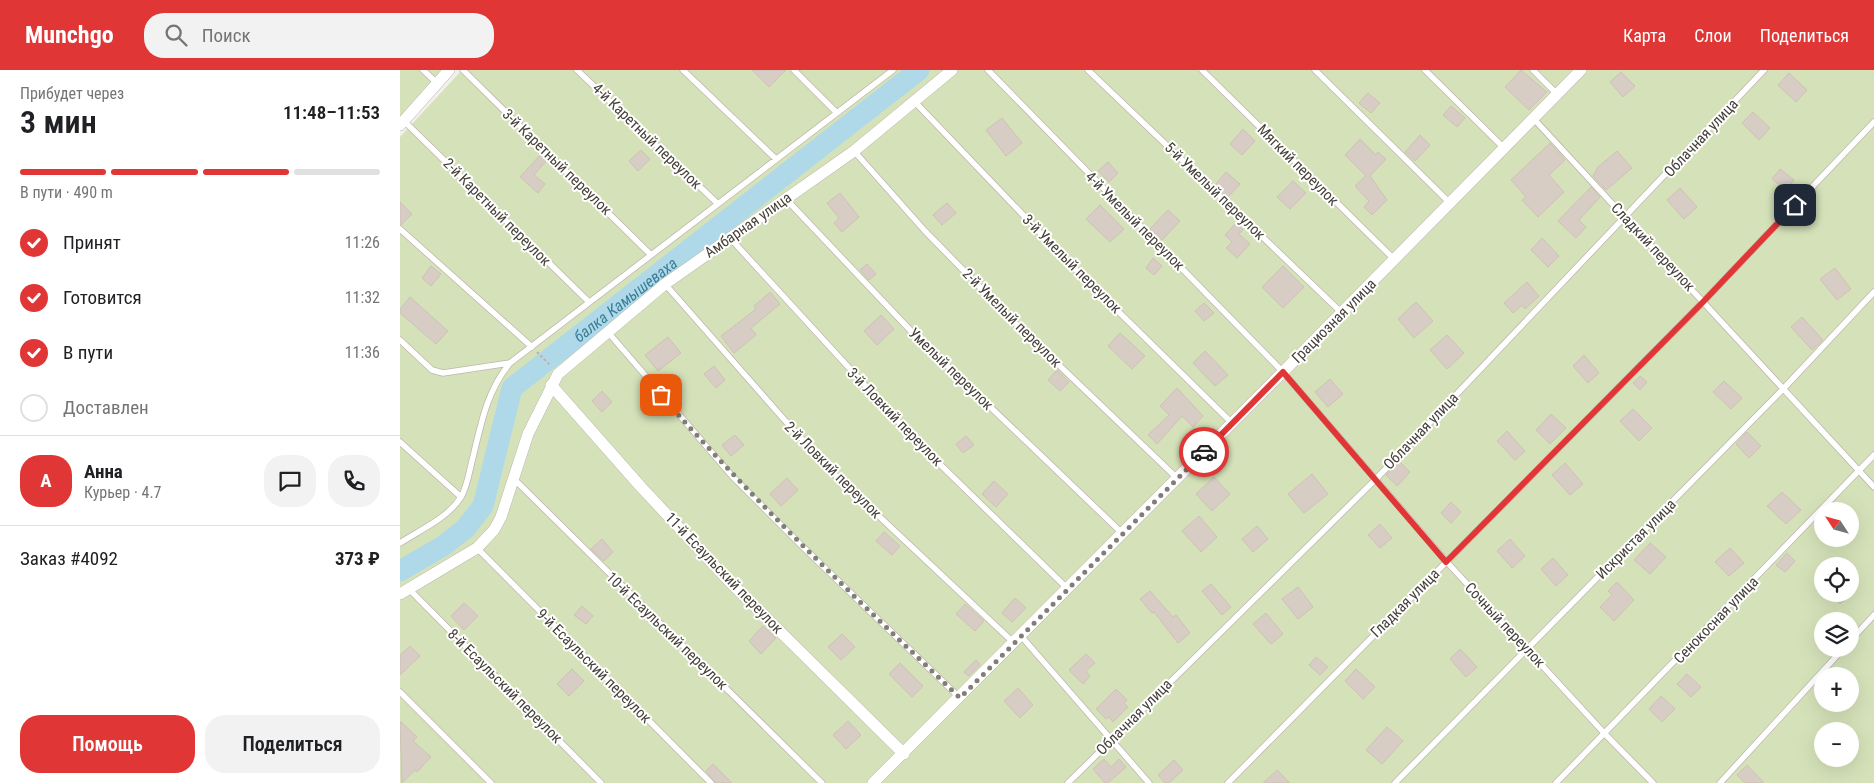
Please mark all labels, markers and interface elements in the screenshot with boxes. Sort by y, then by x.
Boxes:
search box [144,13,494,58]
text: Munchgo [25,21,114,49]
icon: search [162,21,190,49]
text: Поиск [202,24,251,47]
text: Карта [1623,25,1666,46]
text: Слои [1694,25,1732,46]
text: Поделиться [1760,25,1849,46]
street label: 4-й Каретный переулок [589,79,705,193]
text: Прибудет через [20,84,124,103]
street label: Облачная улица [1660,95,1742,181]
text: 11:48–11:53 [283,101,380,124]
text: 3 мин [20,103,97,141]
street label: 3-й Каретный переулок [499,105,615,219]
street label: Мягкий переулок [1254,121,1342,209]
street label: 5-й Умелый переулок [1161,138,1269,244]
street label: 2-й Каретный переулок [439,154,555,270]
street label: 4-й Умелый переулок [1082,168,1188,274]
text: В пути · 490 m [20,183,113,202]
pin [1774,184,1816,226]
street label: Амбарная улица [701,188,795,262]
icon: home [1781,191,1809,219]
street label: Сладкий переулок [1607,199,1699,295]
street label: 3-й Умелый переулок [1019,211,1125,317]
icon: check [20,229,48,257]
text: Принят [63,231,121,254]
text: 11:26 [345,233,380,252]
water label: балка Камышеваха [570,253,681,346]
street label: 2-й Умелый переулок [959,265,1065,371]
street label: Грациозная улица [1288,275,1380,367]
icon: check [20,284,48,312]
text: Готовится [63,286,142,309]
text: 11:32 [345,288,380,307]
street label: Умелый переулок [905,324,997,414]
icon: check [20,339,48,367]
text: В пути [63,341,113,364]
text: 11:36 [345,343,380,362]
street label: 3-й Ловкий переулок [843,364,947,470]
pin [640,374,682,416]
icon: bag [647,381,675,409]
street label: Облачная улица [1380,389,1462,473]
text: Доставлен [63,396,149,419]
street label: 2-й Ловкий переулок [781,418,885,522]
courier [1179,427,1229,477]
icon: car [1190,438,1218,466]
button: chat [264,455,316,507]
button: phone [328,455,380,507]
text: Анна [84,460,123,483]
text: А [40,469,52,492]
text: Курьер · 4.7 [84,483,162,502]
street label: Искристая улица [1592,495,1680,583]
north arrow [1814,502,1859,548]
map controls [1814,502,1859,767]
street label: 11-й Есаульский переулок [661,509,787,637]
text: Заказ #4092 [20,547,118,570]
text: 373 ₽ [335,547,380,570]
button: locate [1814,557,1859,602]
street label: Гладкая улица [1367,565,1443,641]
street label: 10-й Есаульский переулок [603,568,731,694]
street label: Сенокосная улица [1670,573,1762,667]
street label: Сочный переулок [1461,579,1549,671]
street label: 9-й Есаульский переулок [533,605,655,727]
button: layers [1814,612,1859,657]
street label: 8-й Есаульский переулок [444,625,566,747]
button: + [1814,667,1859,712]
street label: Облачная улица [1092,675,1176,759]
button: Помощь [20,715,195,773]
button: Поделиться [205,715,380,773]
button: − [1814,722,1859,767]

